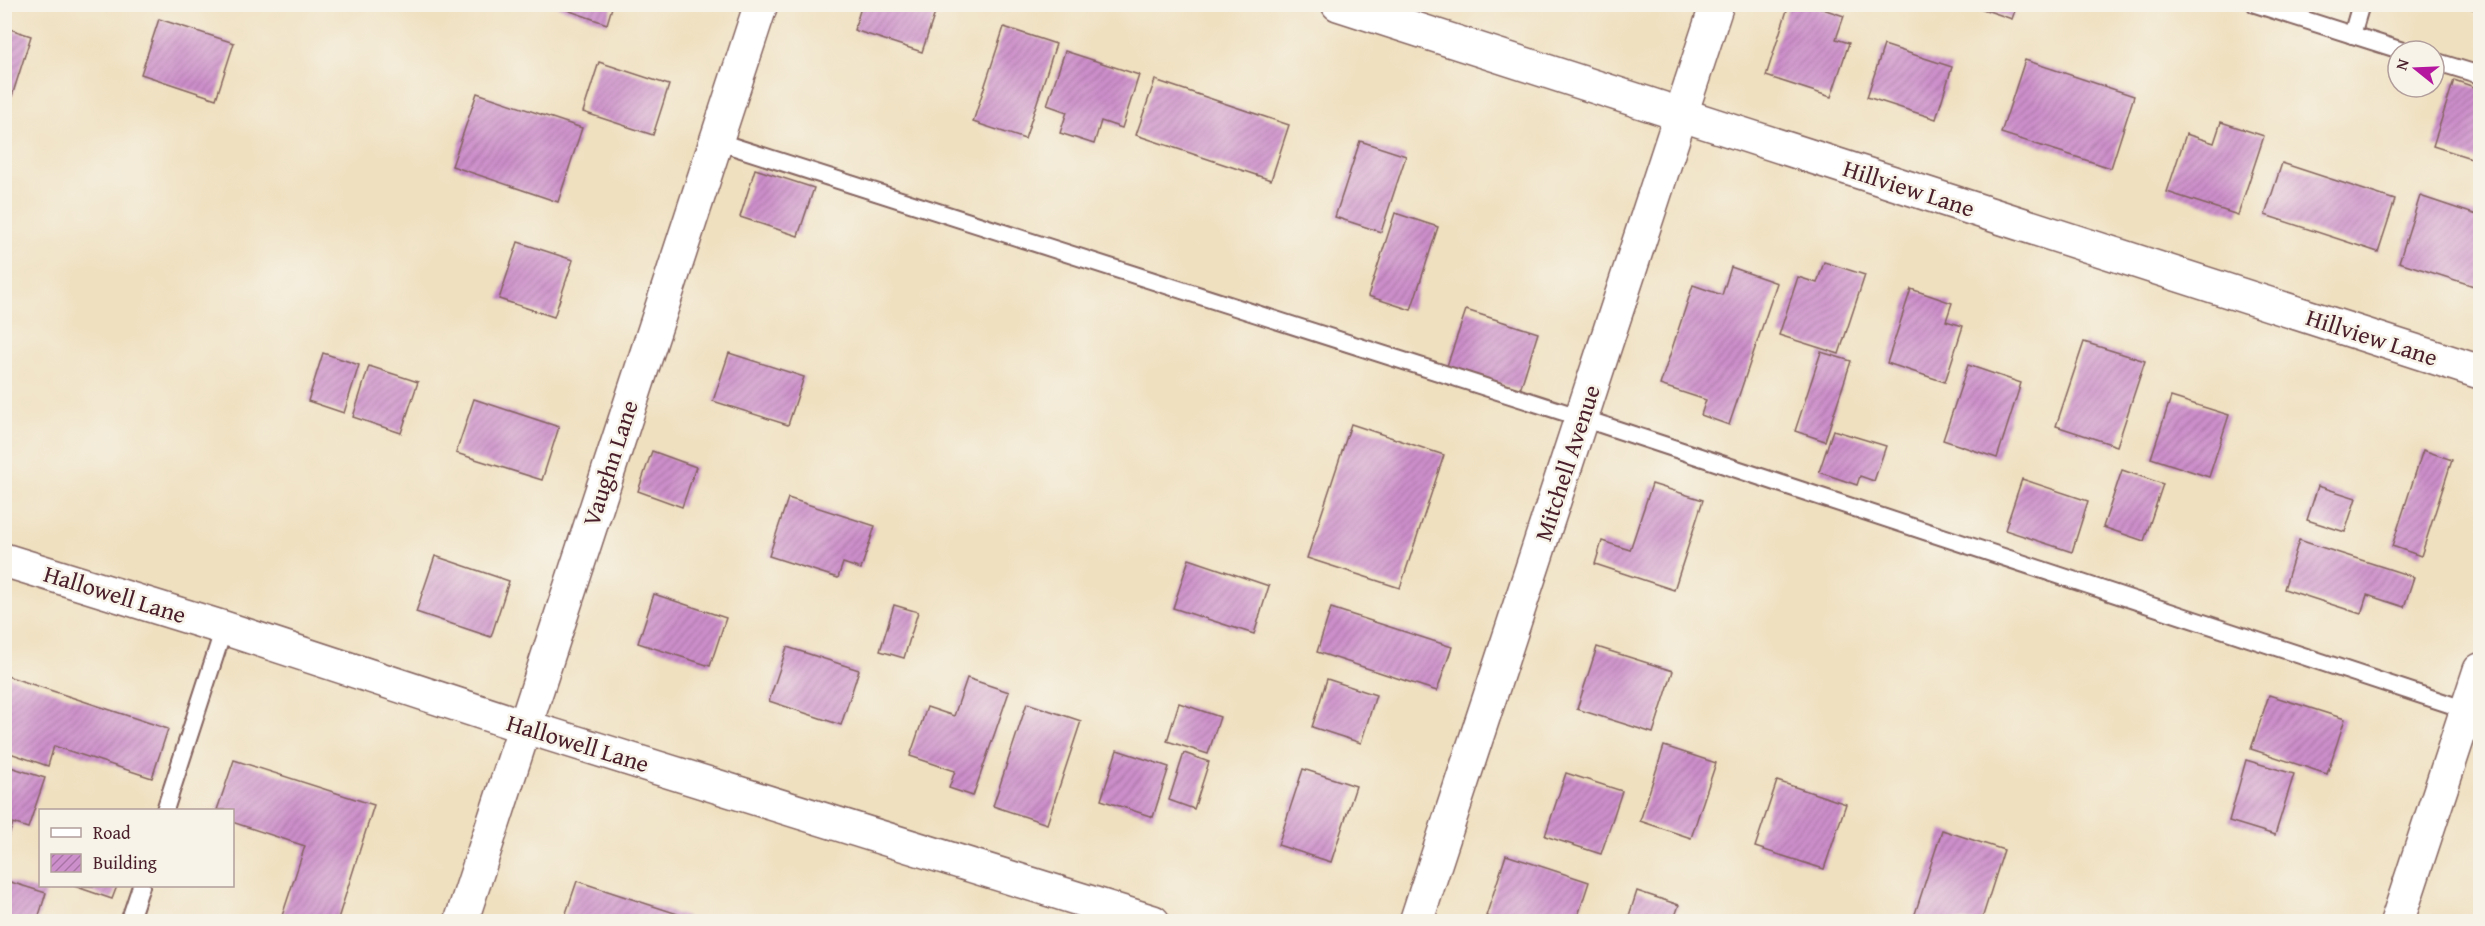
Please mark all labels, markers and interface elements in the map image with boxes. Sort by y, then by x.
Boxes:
north arrow [2386,39,2446,99]
text: N [2389,55,2415,73]
street label: Hillview Lane [1839,150,1979,226]
street label: Hillview Lane [2302,299,2442,375]
street label: Mitchell Avenue [1525,380,1609,546]
street label: Vaughn Lane [573,395,647,531]
street label: Hallowell Lane [40,556,190,632]
street label: Hallowell Lane [503,705,653,781]
legend [39,809,234,887]
text: Road [93,819,131,846]
text: Building [93,849,157,876]

